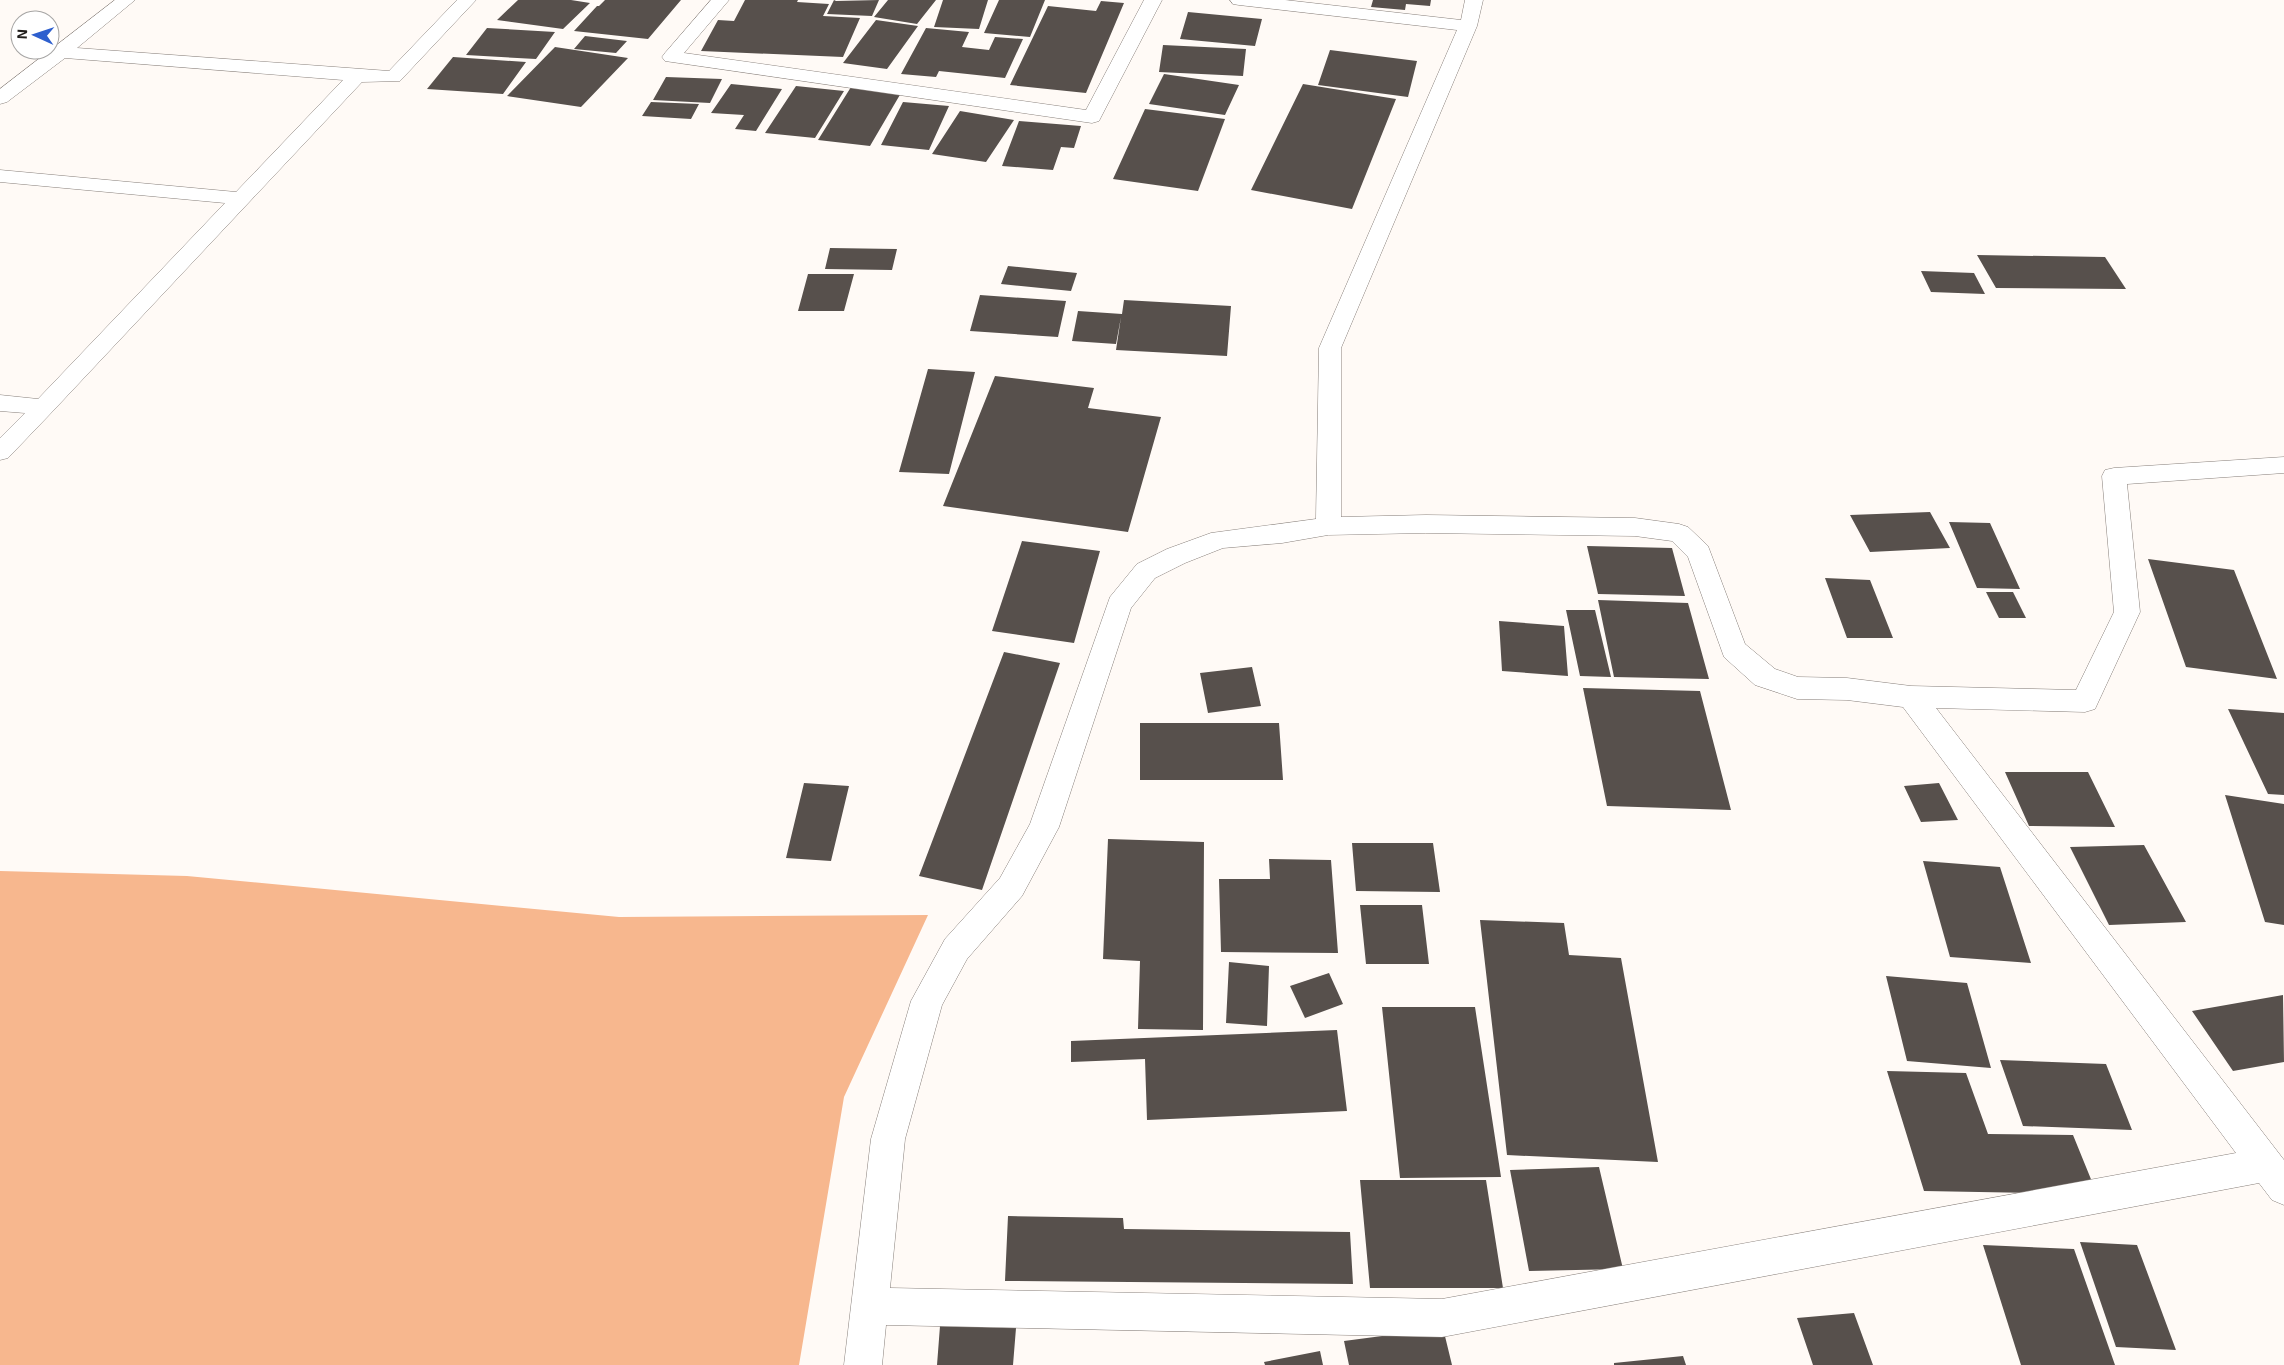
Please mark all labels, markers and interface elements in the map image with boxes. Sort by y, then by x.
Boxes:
north arrow [10,10,60,60]
text: N [13,29,30,40]

